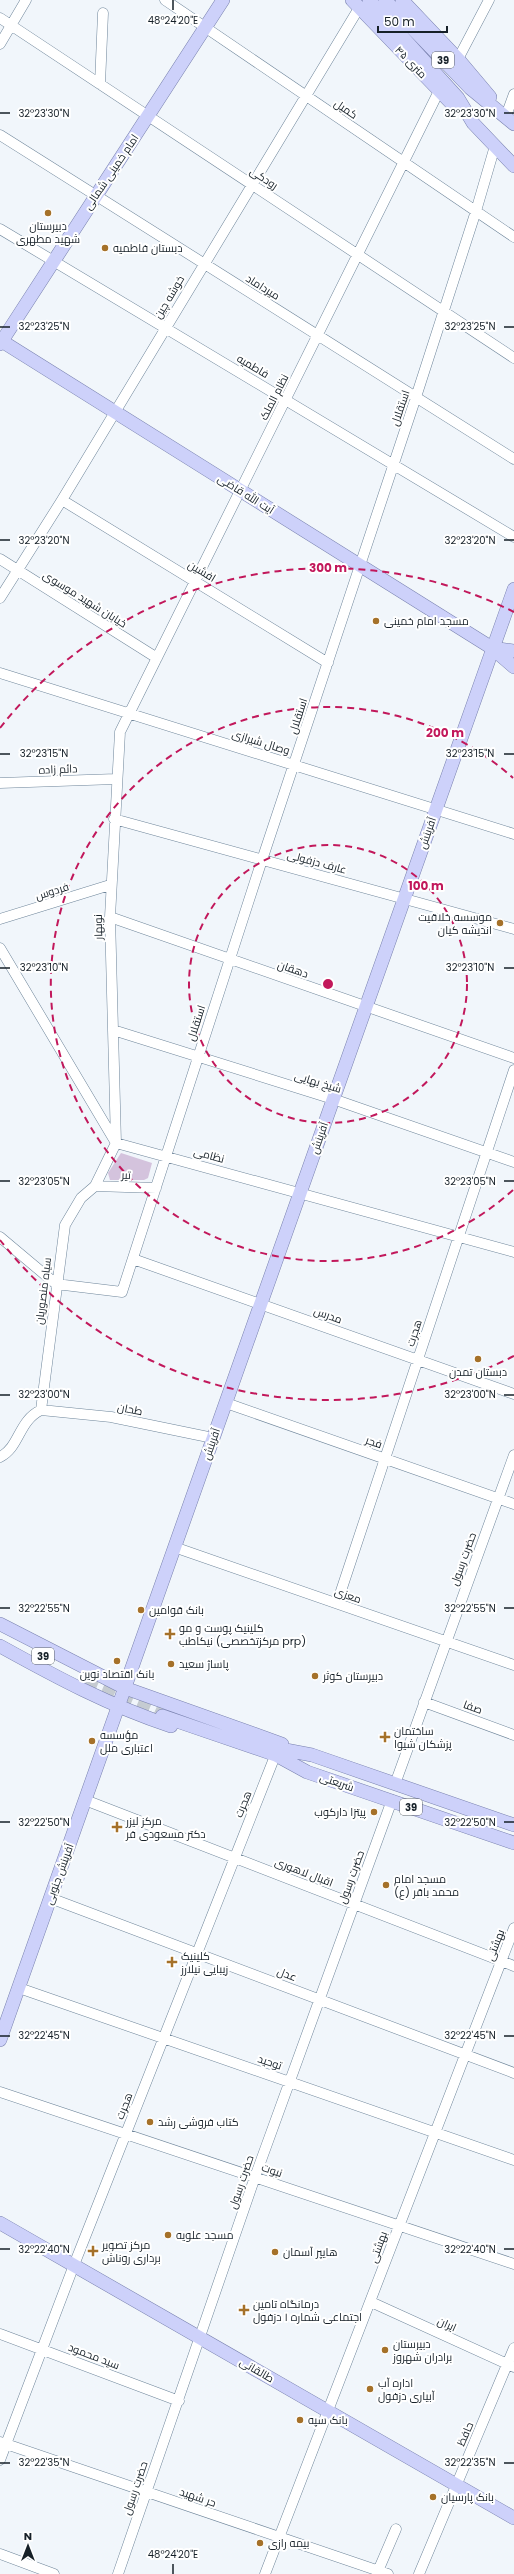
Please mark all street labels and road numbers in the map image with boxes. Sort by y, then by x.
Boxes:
street label: ۴۵ متری [391,42,431,82]
road number: 39 [432,52,454,68]
street label: کمیل [331,95,361,123]
street label: امام خمینی شمالی [80,131,142,213]
street label: رودکی [247,163,281,193]
street label: میرداماد [243,270,283,304]
street label: خوشه چین [150,272,188,322]
street label: فاطمیه [234,350,272,382]
street label: نظام الملک [256,371,293,423]
street label: استقلال [386,388,414,428]
street label: آیت الله قاضی [215,470,277,518]
street label: افشین [185,556,219,586]
street label: خیابان شهید موسوی [40,567,130,631]
street label: استقلال [285,696,311,736]
street label: وصال شیرازی [230,726,292,758]
street label: دائم زاده [38,760,78,778]
street label: آفرینش [414,815,440,851]
street label: عارف دزفولی [285,846,349,878]
street label: فردوس [33,878,71,904]
street label: نوبهار [90,914,106,941]
street label: دهقان [275,956,311,982]
street label: استقلال [183,1003,209,1043]
street label: شیخ بهایی [293,1067,343,1097]
street label: آفرینش [306,1120,332,1156]
street label: نظامی [192,1143,226,1167]
street label: تیر [120,1167,131,1183]
street label: سیاه منصوریان [31,1257,55,1325]
street label: مدرس [312,1302,344,1328]
street label: هجرت [402,1318,426,1348]
street label: طحان [116,1399,144,1419]
street label: آفرینش [198,1426,224,1462]
street label: فجر [363,1431,384,1452]
street label: حضرت رسول [446,1530,480,1588]
street label: معزی [333,1583,363,1607]
road number: 39 [32,1648,54,1664]
street label: صفا [461,1696,485,1718]
street label: شریعتی [318,1769,356,1795]
street label: هجرت [230,1788,256,1820]
road number: 39 [400,1799,422,1815]
street label: آفرینش جنوبی [41,1841,77,1907]
street label: حضرت رسول [334,1848,368,1906]
street label: اقبال لاهوری [273,1854,335,1890]
street label: بهشتی [482,1927,508,1963]
street label: عدل [275,1963,299,1985]
street label: توحید [256,2050,284,2074]
street label: هجرت [112,2090,136,2122]
street label: حضرت رسول [224,2153,258,2211]
street label: نبوت [259,2159,285,2181]
street label: بهشتی [365,2229,391,2265]
street label: ایران [435,2313,459,2335]
street label: سید محمود [66,2339,122,2373]
street label: طالقانی [237,2354,277,2386]
street label: حافظ [453,2419,477,2449]
street label: حضرت رسول [118,2459,152,2517]
street label: حر شهید [178,2483,218,2511]

